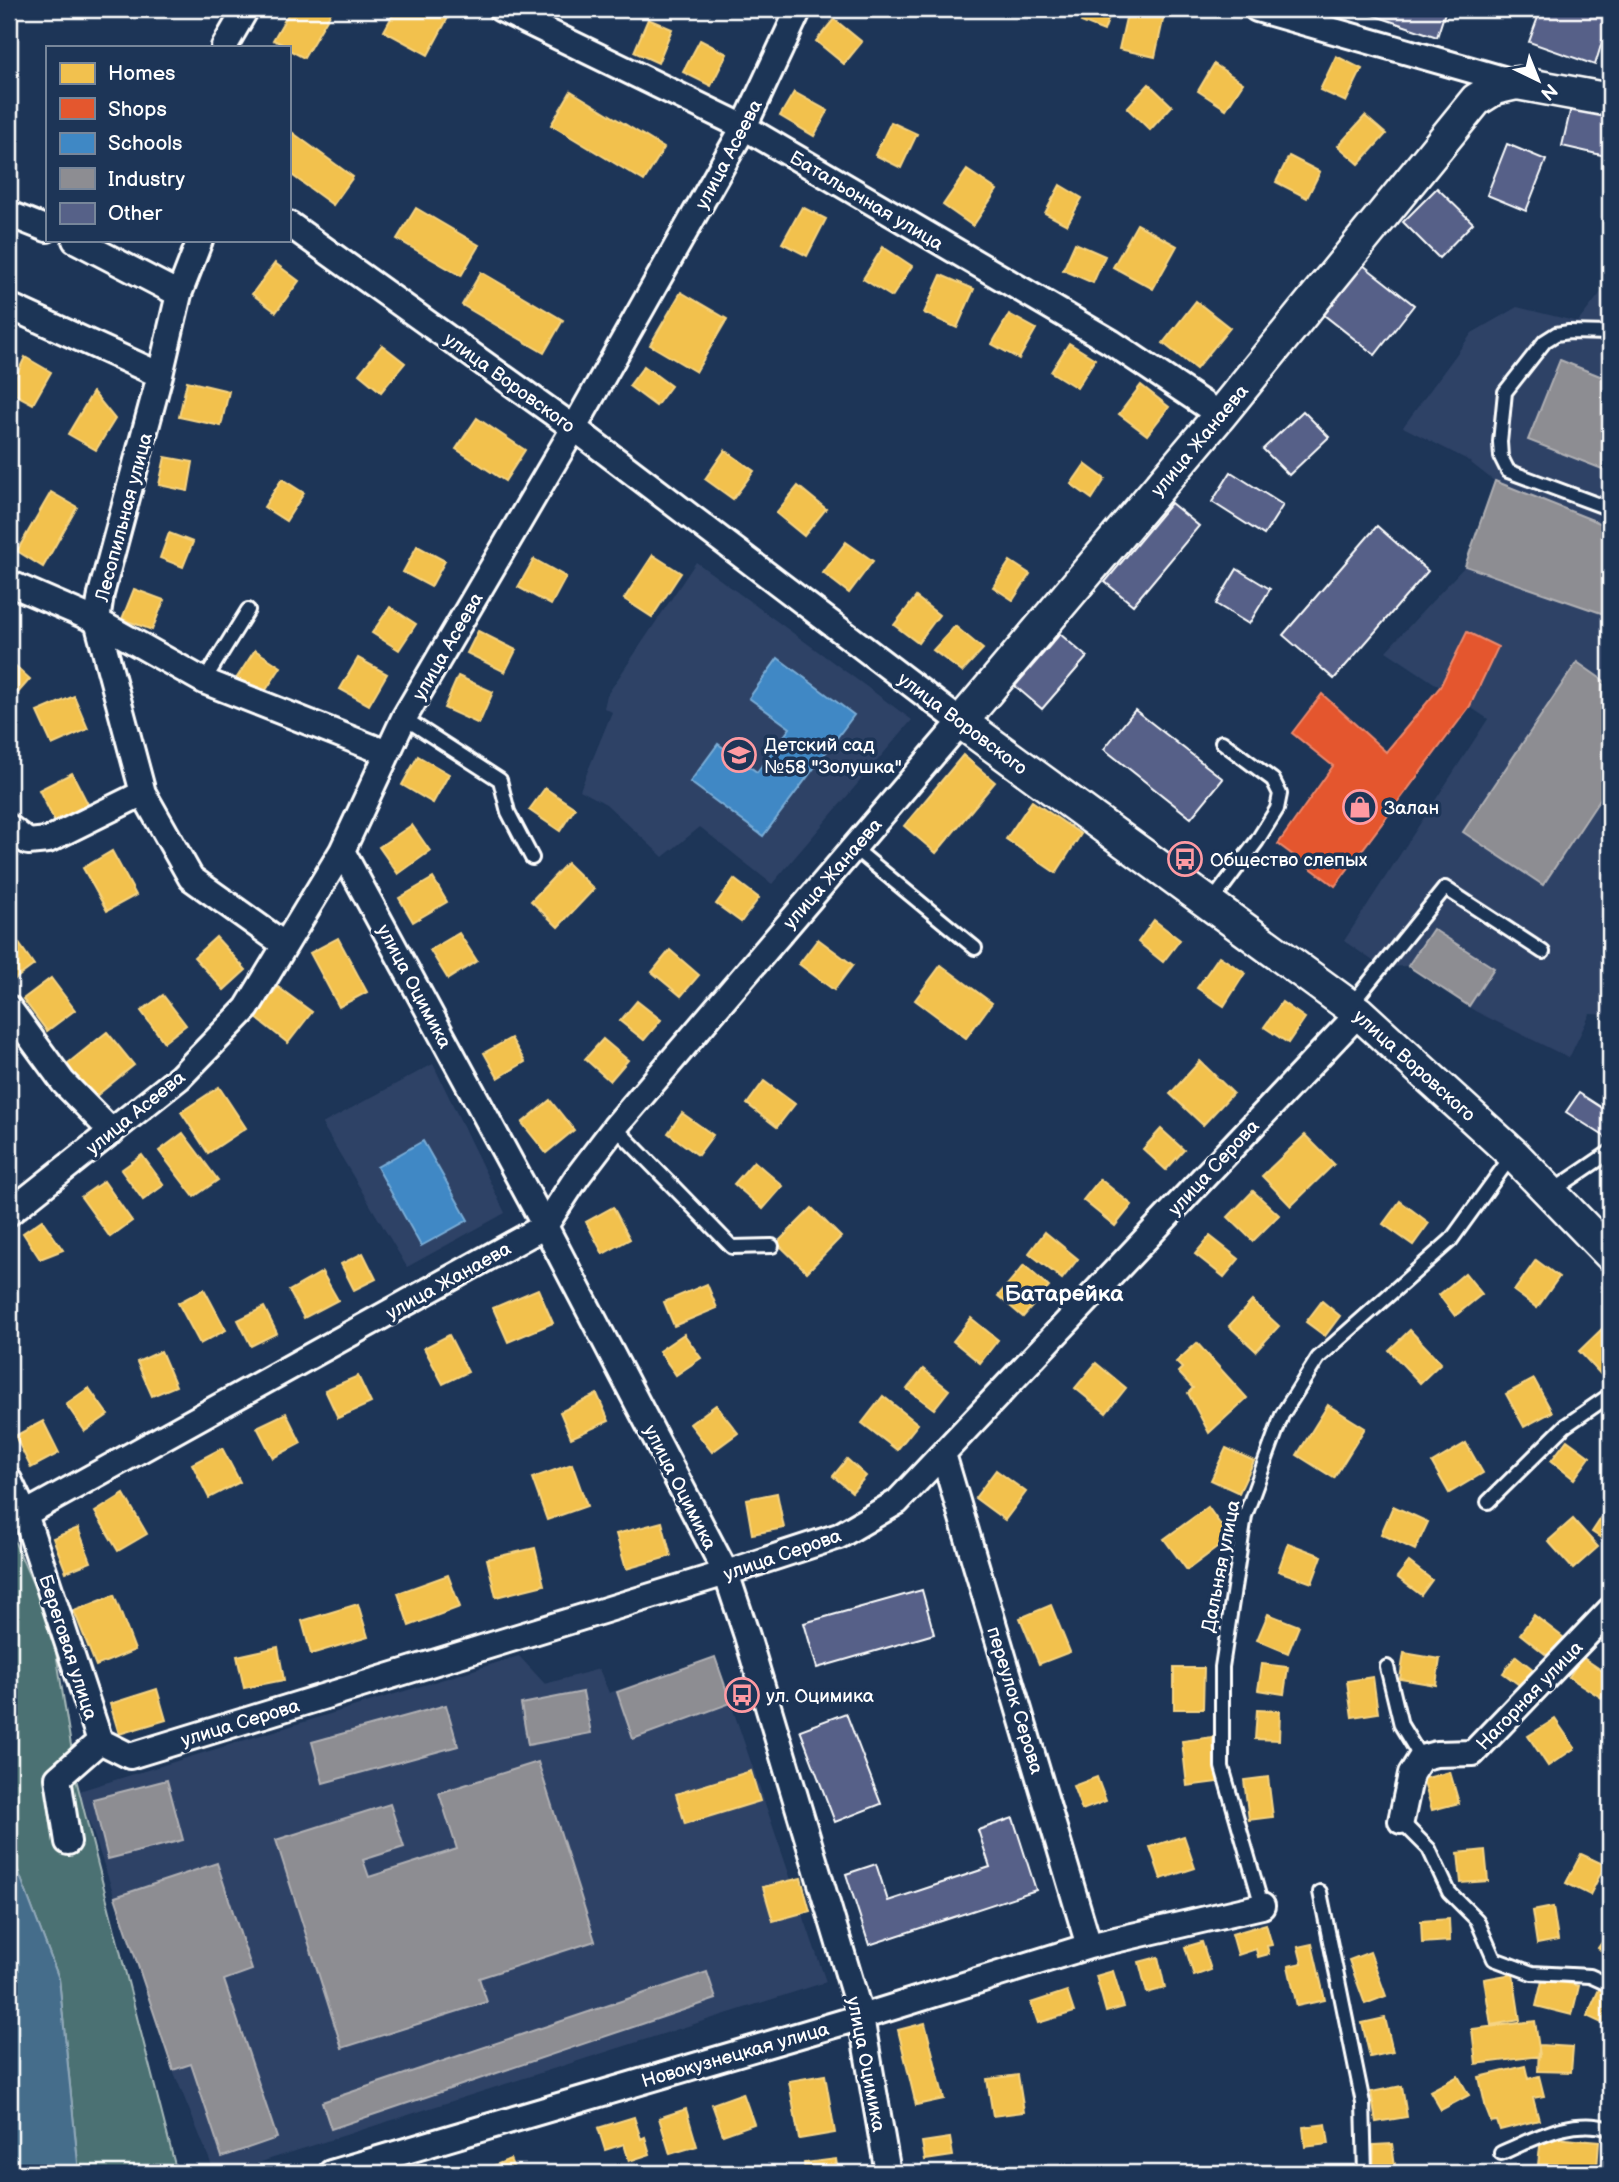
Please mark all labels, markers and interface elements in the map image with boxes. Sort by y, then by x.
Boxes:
legend [46,46,290,242]
north arrow [1504,46,1574,116]
text: Homes [108,61,176,86]
text: N [1536,78,1562,105]
street label: улица Асеева [691,96,768,213]
text: Shops [108,97,167,122]
text: Schools [108,131,182,156]
street label: Батальонная улица [785,146,947,256]
text: Industry [108,167,186,192]
text: Other [108,201,163,226]
street label: улица Воровского [439,328,579,438]
street label: улица Жанаева [1147,380,1254,502]
street label: Лесопильная улица [91,430,158,605]
street label: улица Асеева [408,589,488,705]
street label: улица Воровского [893,668,1031,780]
place label: Детский сад №58 "Золушка" [764,734,902,779]
school or university icon: Детский сад №58 "Золушка" [720,736,758,774]
shop icon: Залан [1341,788,1379,826]
place label: Залан [1384,797,1439,820]
street label: улица Жанаева [779,814,888,934]
bus stop icon: Общество слепых [1166,840,1204,878]
place label: Общество слепых [1210,849,1368,872]
street label: улица Оцимика [371,921,456,1053]
street label: улица Воровского [1348,1005,1480,1127]
street label: улица Асеева [82,1066,190,1160]
street label: улица Серова [1164,1115,1264,1221]
street label: улица Жанаева [382,1237,515,1325]
district label: Батарейка [1005,1280,1124,1308]
street label: улица Оцимика [638,1421,721,1554]
street label: Дальняя улица [1197,1498,1246,1634]
street label: улица Серова [721,1525,844,1586]
street label: Береговая улица [33,1572,102,1723]
street label: переулок Серова [981,1624,1048,1777]
street label: Нагорная улица [1472,1637,1588,1756]
bus stop icon: ул. Оцимика [723,1676,761,1714]
place label: ул. Оцимика [766,1685,874,1708]
street label: улица Серова [178,1694,303,1752]
street label: улица Оцимика [841,1995,890,2134]
street label: Новокузнецкая улица [639,2018,832,2093]

